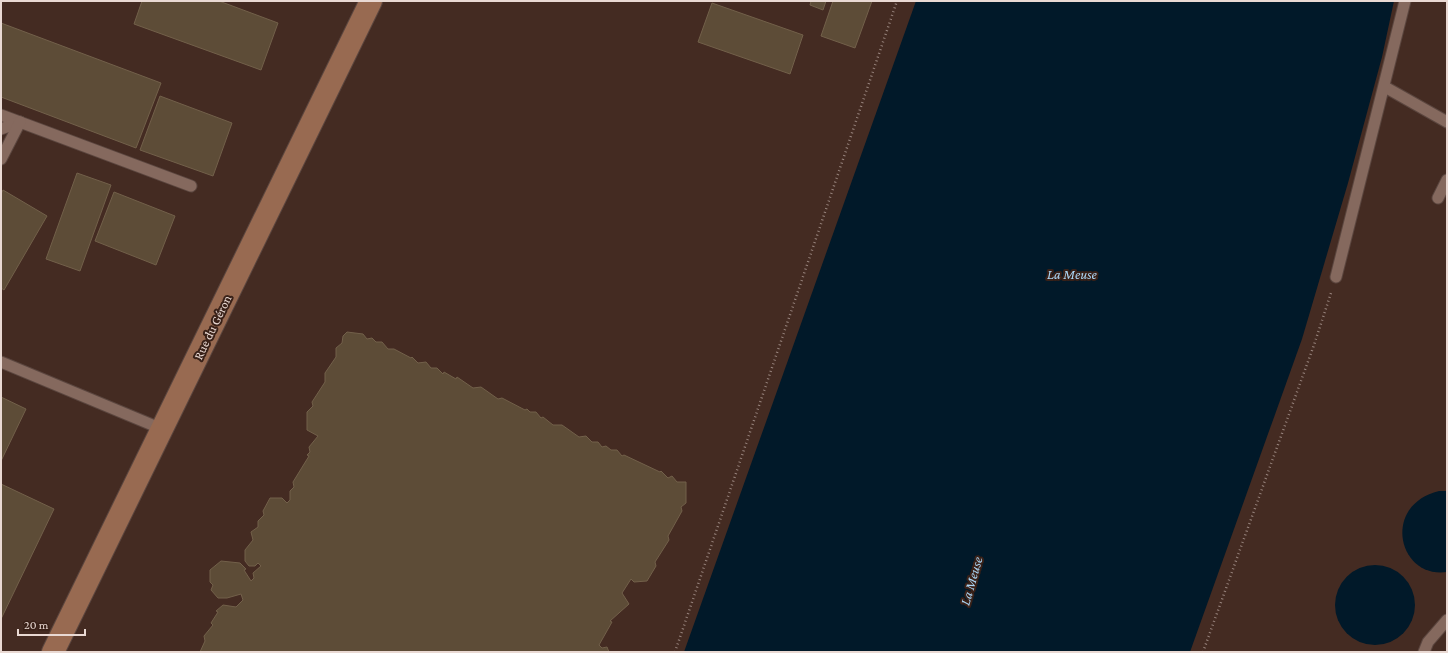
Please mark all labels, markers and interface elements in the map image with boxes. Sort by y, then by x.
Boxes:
water label: La Meuse [1047,266,1098,282]
street label: Rue du Géron [190,292,235,362]
water label: La Meuse [956,554,986,607]
scale bar [18,611,85,637]
text: 20 m [24,618,49,632]

